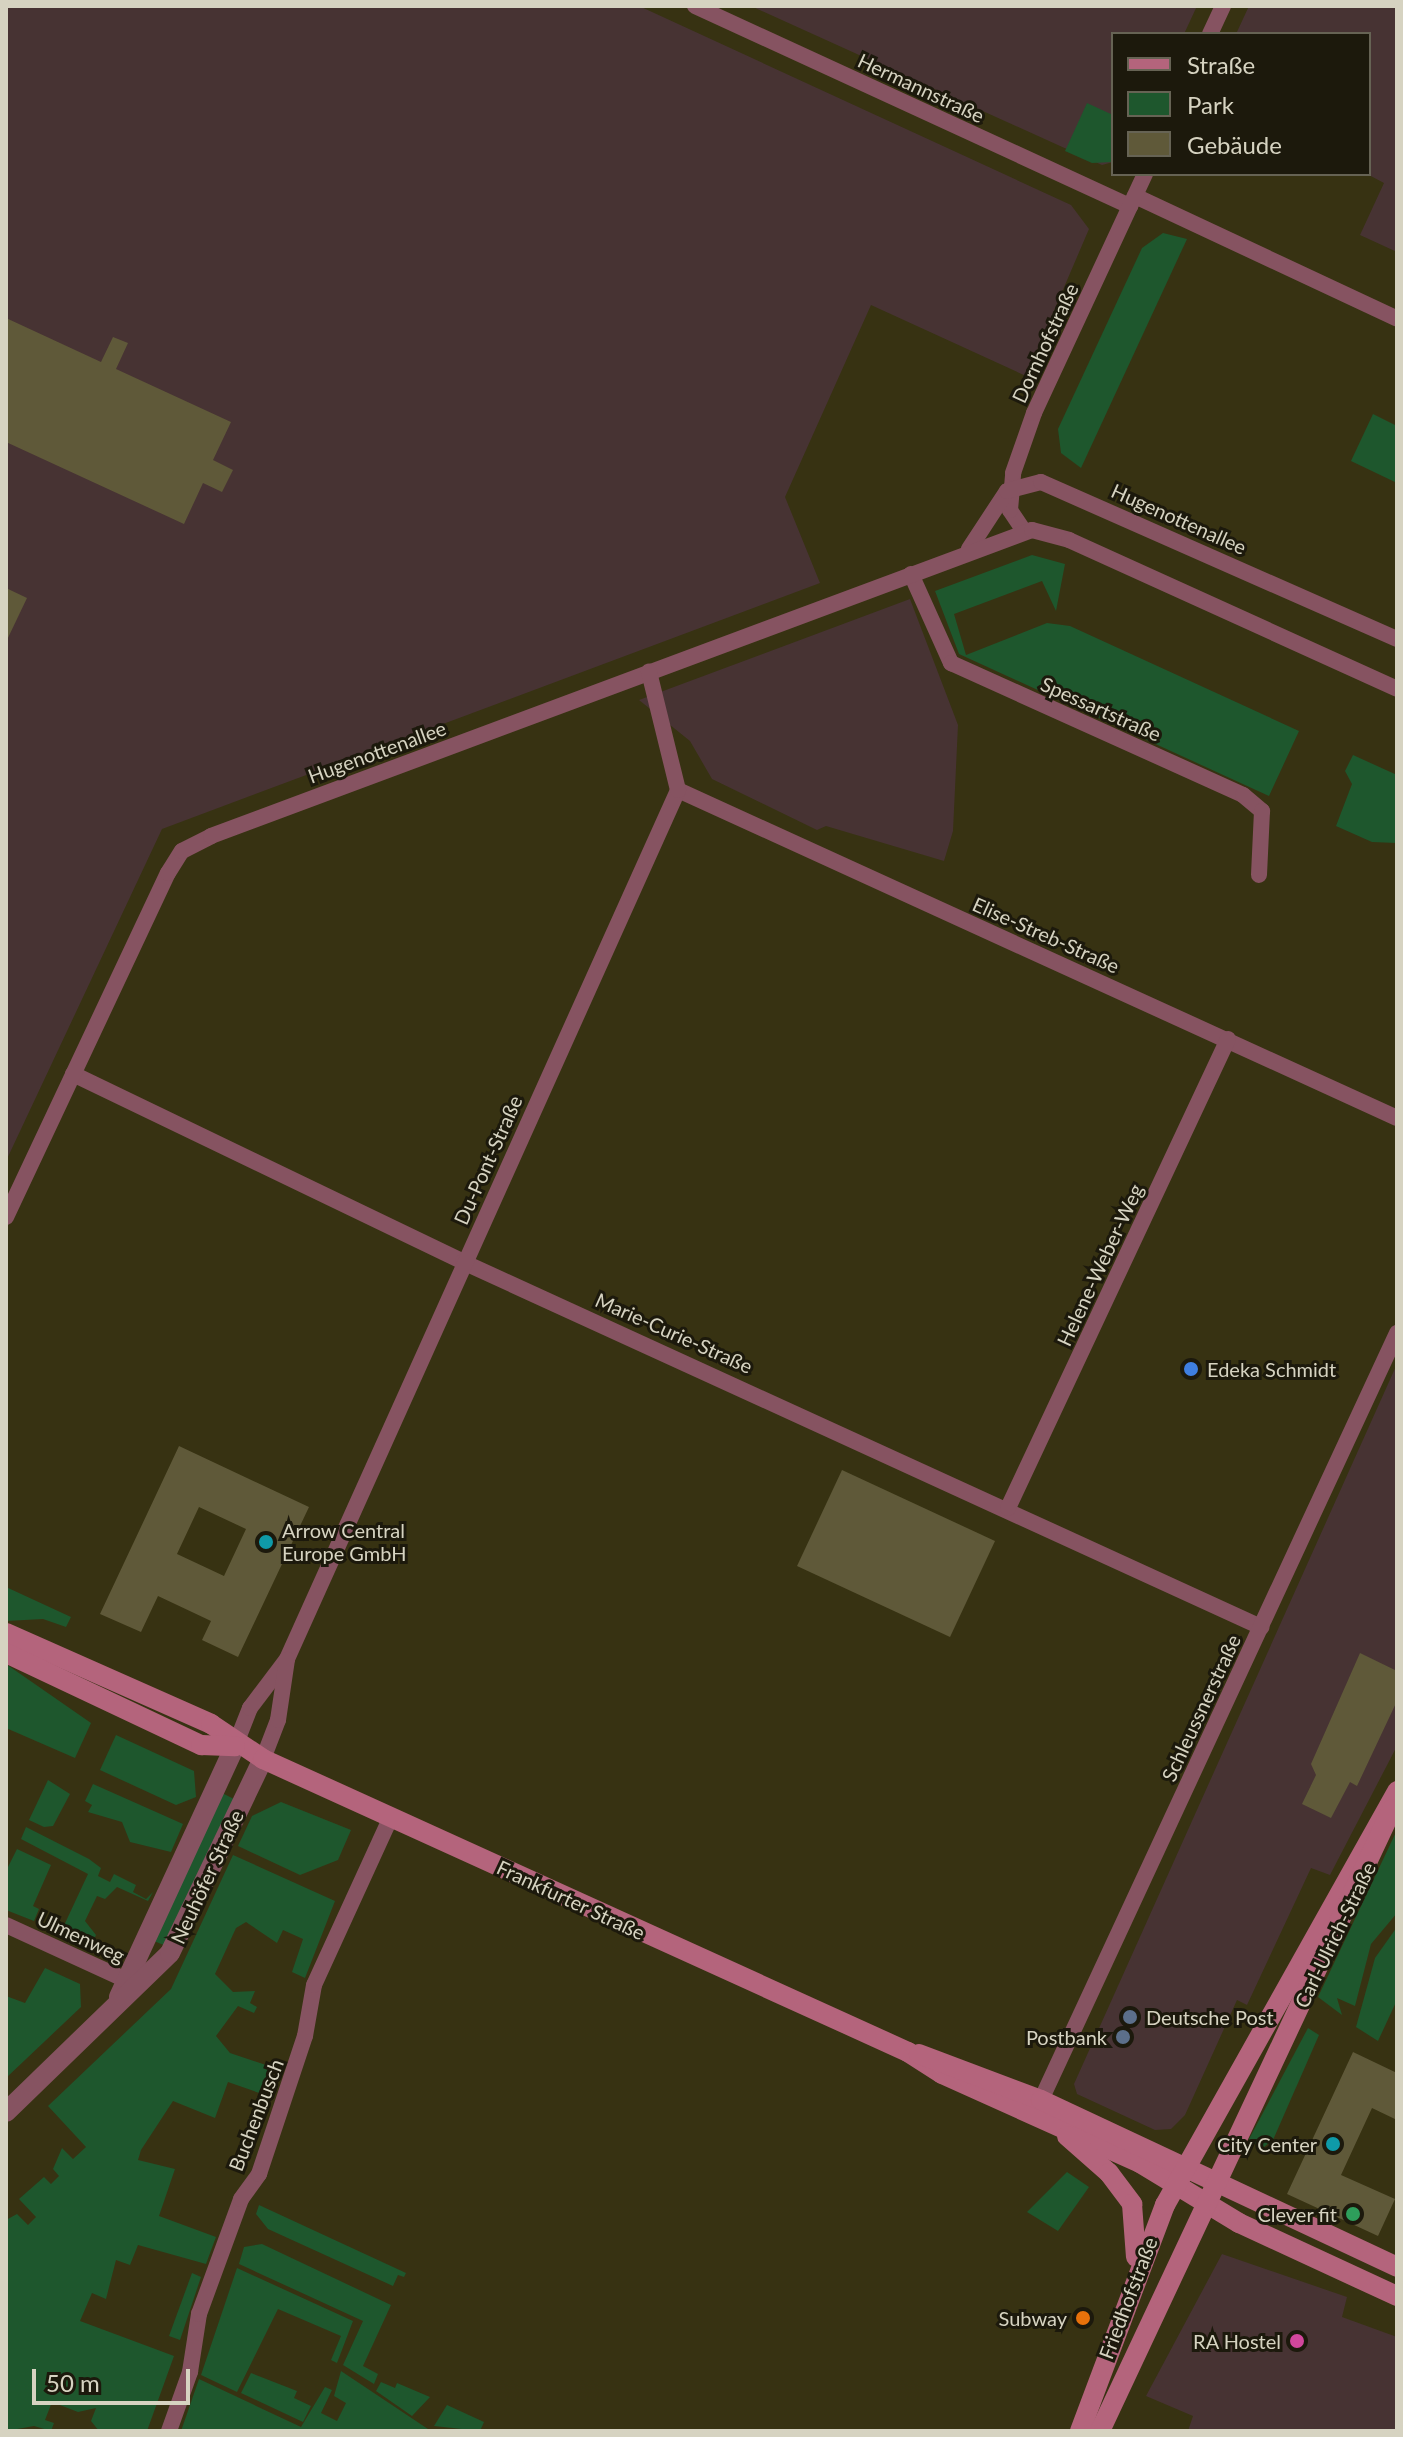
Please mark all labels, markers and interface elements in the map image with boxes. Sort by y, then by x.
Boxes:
legend [1111,32,1371,176]
street label: Hermannstraße [854,48,988,128]
text: Straße [1187,50,1255,79]
text: Park [1187,90,1234,119]
text: Gebäude [1187,130,1282,159]
street label: Dornhofstraße [1007,279,1083,407]
street label: Hugenottenallee [1108,479,1250,559]
street label: Spessartstraße [1037,672,1165,746]
street label: Hugenottenallee [305,716,449,788]
street label: Elise-Streb-Straße [969,892,1123,978]
street label: Du-Pont-Straße [449,1092,527,1228]
street label: Helene-Weber-Weg [1052,1180,1148,1350]
street label: Marie-Curie-Straße [592,1288,756,1378]
place label: Edeka Schmidt [1207,1357,1336,1381]
marker: Edeka Schmidt [1182,1360,1200,1378]
place label: Arrow Central Europe GmbH [282,1518,406,1565]
marker: Arrow Central Europe GmbH [257,1533,275,1551]
street label: Schleussnerstraße [1156,1631,1246,1785]
street label: Neuhöfer Straße [165,1806,249,1948]
street label: Frankfurter Straße [493,1855,649,1945]
street label: Carl-Ulrich-Straße [1289,1858,1381,2012]
street label: Ulmenweg [33,1906,129,1968]
place label: Deutsche Post [1146,2005,1274,2029]
marker: Deutsche Post [1121,2008,1139,2026]
place label: Postbank [1026,2025,1107,2049]
marker: Postbank [1114,2028,1132,2046]
street label: Buchenbusch [224,2056,288,2174]
place label: City Center [1217,2132,1317,2156]
marker: City Center [1324,2135,1342,2153]
place label: Clever fit [1257,2202,1337,2226]
marker: Clever fit [1344,2205,1362,2223]
street label: Friedhofstraße [1094,2234,1162,2362]
place label: Subway [999,2306,1067,2330]
marker: Subway [1074,2309,1092,2327]
place label: RA Hostel [1192,2329,1281,2353]
marker: RA Hostel [1288,2332,1306,2350]
scale bar [36,2353,194,2403]
text: 50 m [46,2368,100,2397]

